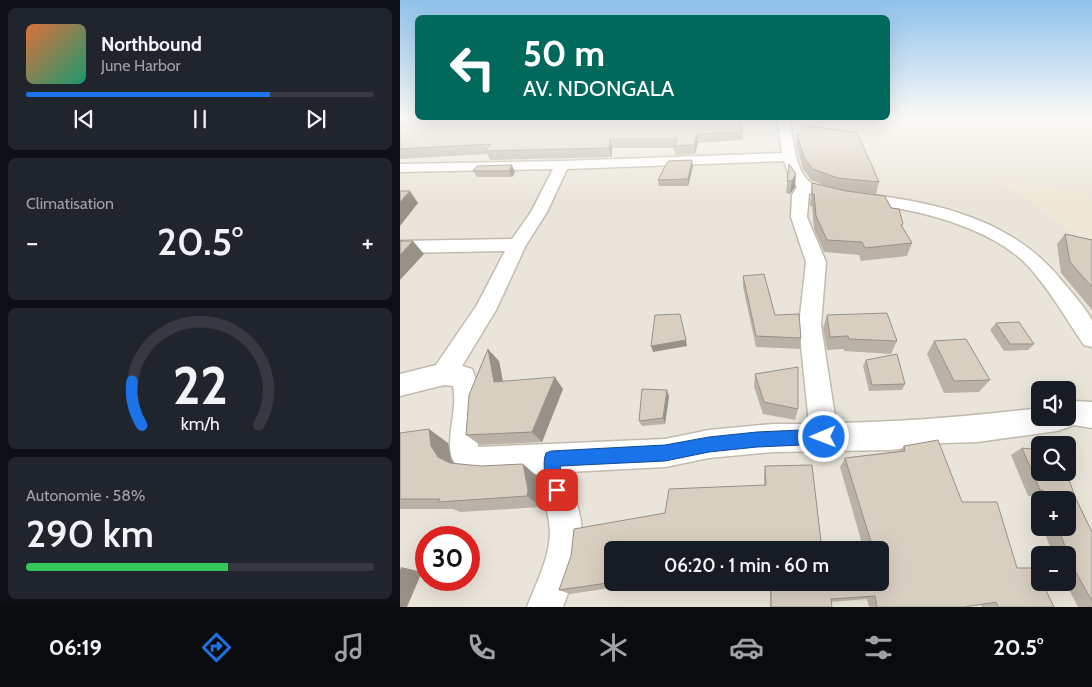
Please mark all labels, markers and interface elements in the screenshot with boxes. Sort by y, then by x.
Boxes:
text: 50 m [523,32,605,75]
text: Northbound [101,33,202,56]
icon: left [440,35,505,100]
text: June Harbor [101,56,181,75]
text: AV. NDONGALA [523,75,674,102]
icon: previous [70,105,98,133]
icon: pause [186,105,214,133]
icon: next [302,105,330,133]
text: Climatisation [26,194,114,213]
text: 20.5° [157,218,243,265]
text: − [26,225,38,259]
text: + [362,225,374,259]
text: 22 [172,354,228,417]
map controls [1031,381,1076,591]
button: sound [1031,381,1076,426]
position arrow [797,410,849,462]
text: km/h [180,413,220,434]
button: search [1031,436,1076,481]
pin [536,469,578,511]
icon: arrive [543,476,571,504]
text: Autonomie · 58% [26,486,145,505]
button: + [1031,491,1076,536]
text: 290 km [26,510,154,557]
speed limit sign: 30 [415,526,480,591]
button: − [1031,546,1076,591]
text: 06:20 · 1 min · 60 m [664,554,829,577]
icon: directions [199,630,234,665]
icon: music [332,630,367,665]
icon: phone [464,630,499,665]
icon: climate [596,630,631,665]
icon: car [729,630,764,665]
icon: filters [861,630,896,665]
text: 06:19 [49,634,102,661]
text: 20.5° [993,634,1043,661]

